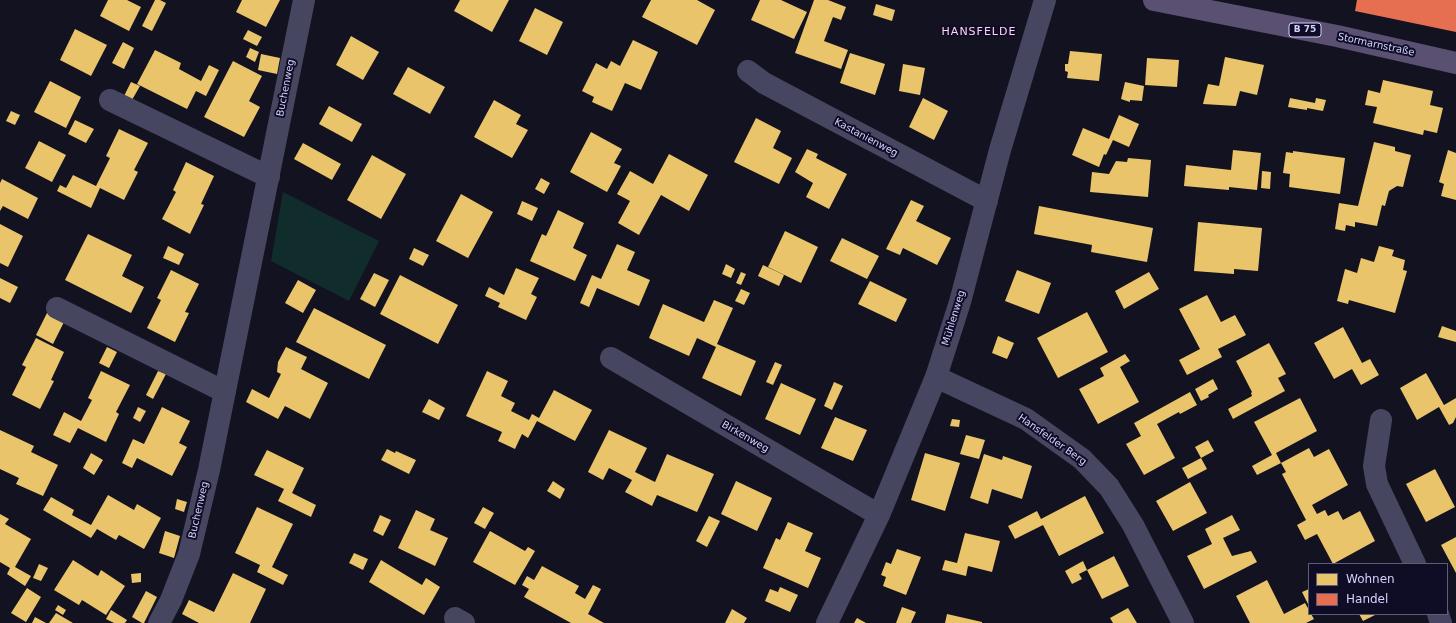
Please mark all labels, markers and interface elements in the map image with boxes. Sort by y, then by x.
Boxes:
road number: B 75 [1289,23,1321,37]
district label: HANSFELDE [942,25,1016,39]
street label: Stormarnstraße [1336,31,1416,59]
street label: Buchenweg [275,58,297,118]
street label: Kastanienweg [832,116,900,160]
street label: Mühlenweg [940,289,968,347]
street label: Hansfelder Berg [1015,412,1089,468]
street label: Birkenweg [719,419,771,455]
street label: Buchenweg [187,480,211,540]
legend [1308,563,1448,615]
text: Wohnen [1346,572,1395,586]
text: Handel [1346,592,1388,606]

